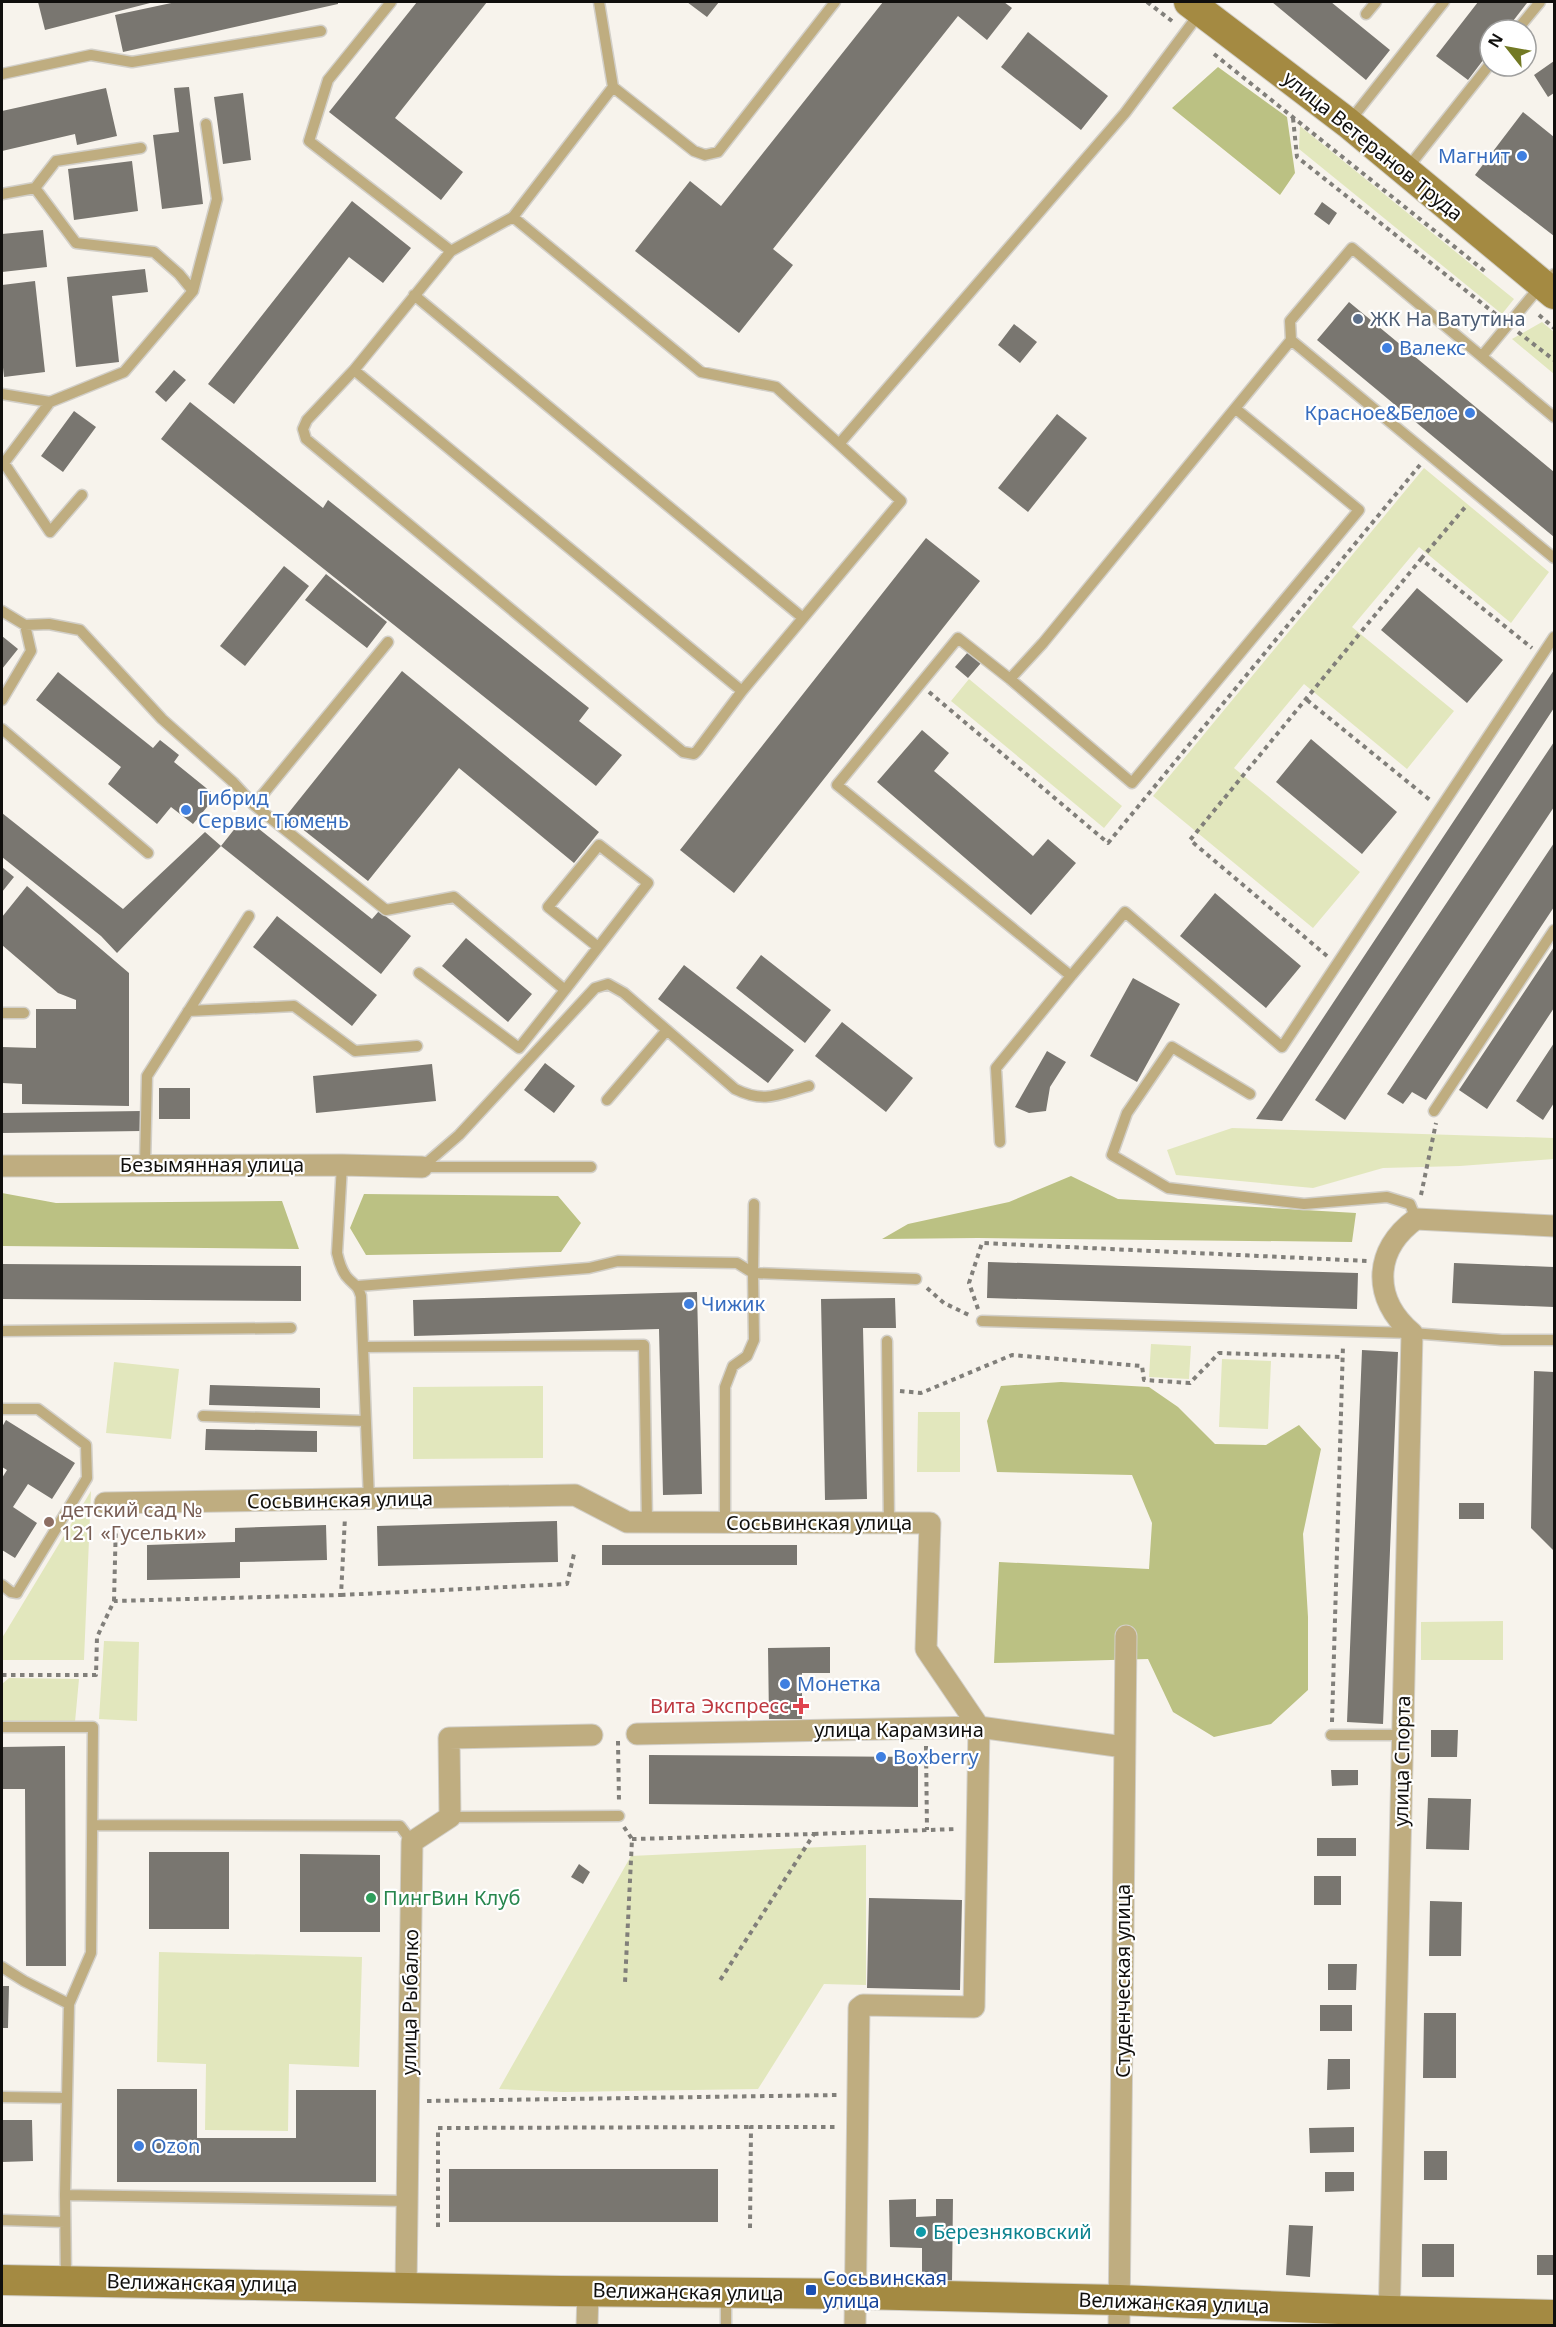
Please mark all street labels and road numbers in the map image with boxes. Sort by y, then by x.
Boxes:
street label: улица Ветеранов Труда [1278,65,1469,227]
street label: Безымянная улица [120,1151,304,1178]
street label: Сосьвинская улица [247,1484,433,1515]
street label: Сосьвинская улица [726,1509,912,1536]
street label: улица Спорта [1387,1695,1416,1827]
street label: улица Карамзина [814,1716,984,1743]
street label: Студенческая улица [1109,1884,1136,2078]
street label: улица Рыбалко [395,1929,424,2075]
street label: Велижанская улица [106,2267,298,2298]
street label: Велижанская улица [592,2276,784,2307]
street label: Велижанская улица [1078,2286,1270,2319]

